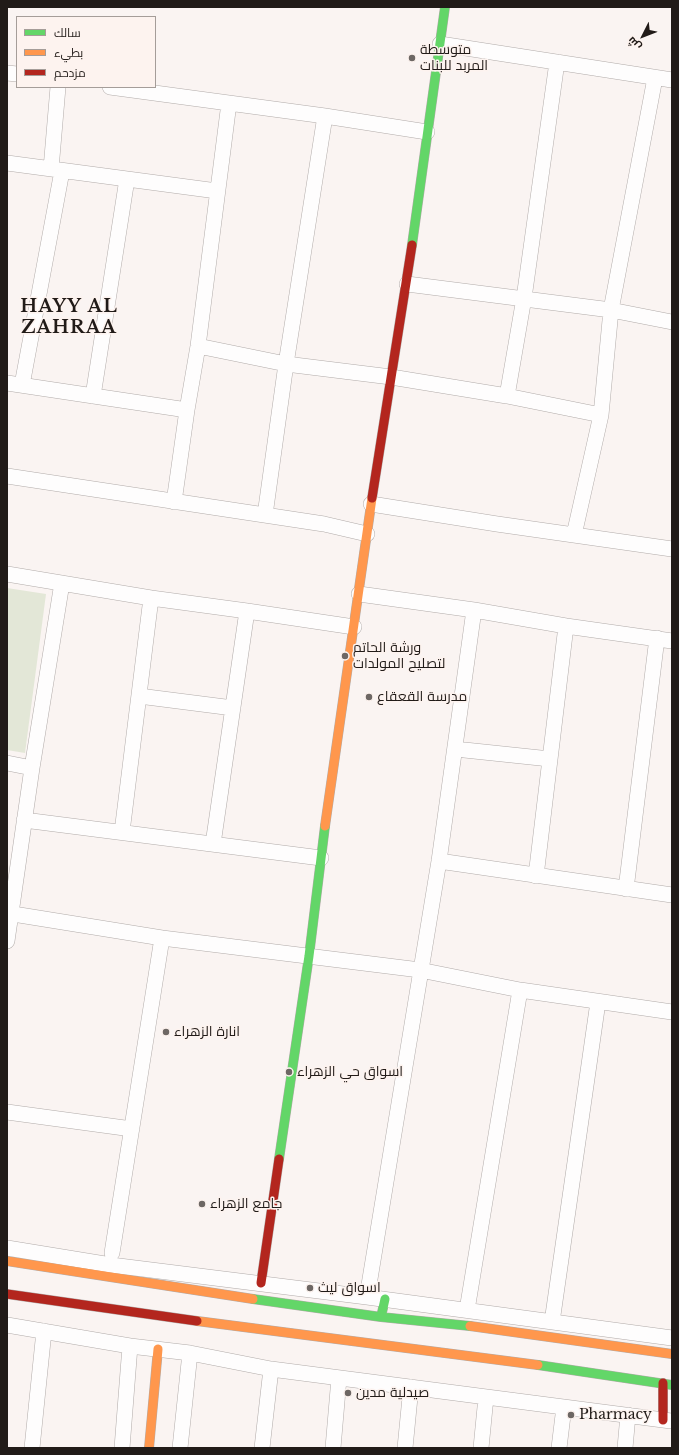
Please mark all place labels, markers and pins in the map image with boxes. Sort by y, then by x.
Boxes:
place label: متوسطة المربد للبنات [420,42,488,74]
marker: متوسطة المربد للبنات [407,53,417,63]
place label: ورشة الحاتم لتصليح المولدات [353,640,445,672]
marker: ورشة الحاتم لتصليح المولدات [340,651,350,661]
place label: مدرسة القعقاع [377,689,467,705]
marker: مدرسة القعقاع [364,692,374,702]
place label: انارة الزهراء [174,1024,240,1040]
marker: انارة الزهراء [161,1027,171,1037]
place label: اسواق حي الزهراء [297,1064,403,1080]
marker: اسواق حي الزهراء [284,1067,294,1077]
place label: جامع الزهراء [210,1196,282,1212]
marker: جامع الزهراء [197,1199,207,1209]
place label: اسواق ليث [318,1280,381,1296]
marker: اسواق ليث [305,1283,315,1293]
place label: صيدلية مدين [356,1385,429,1401]
marker: صيدلية مدين [343,1388,353,1398]
place label: Pharmacy [579,1407,652,1423]
marker: Pharmacy [566,1410,576,1420]

